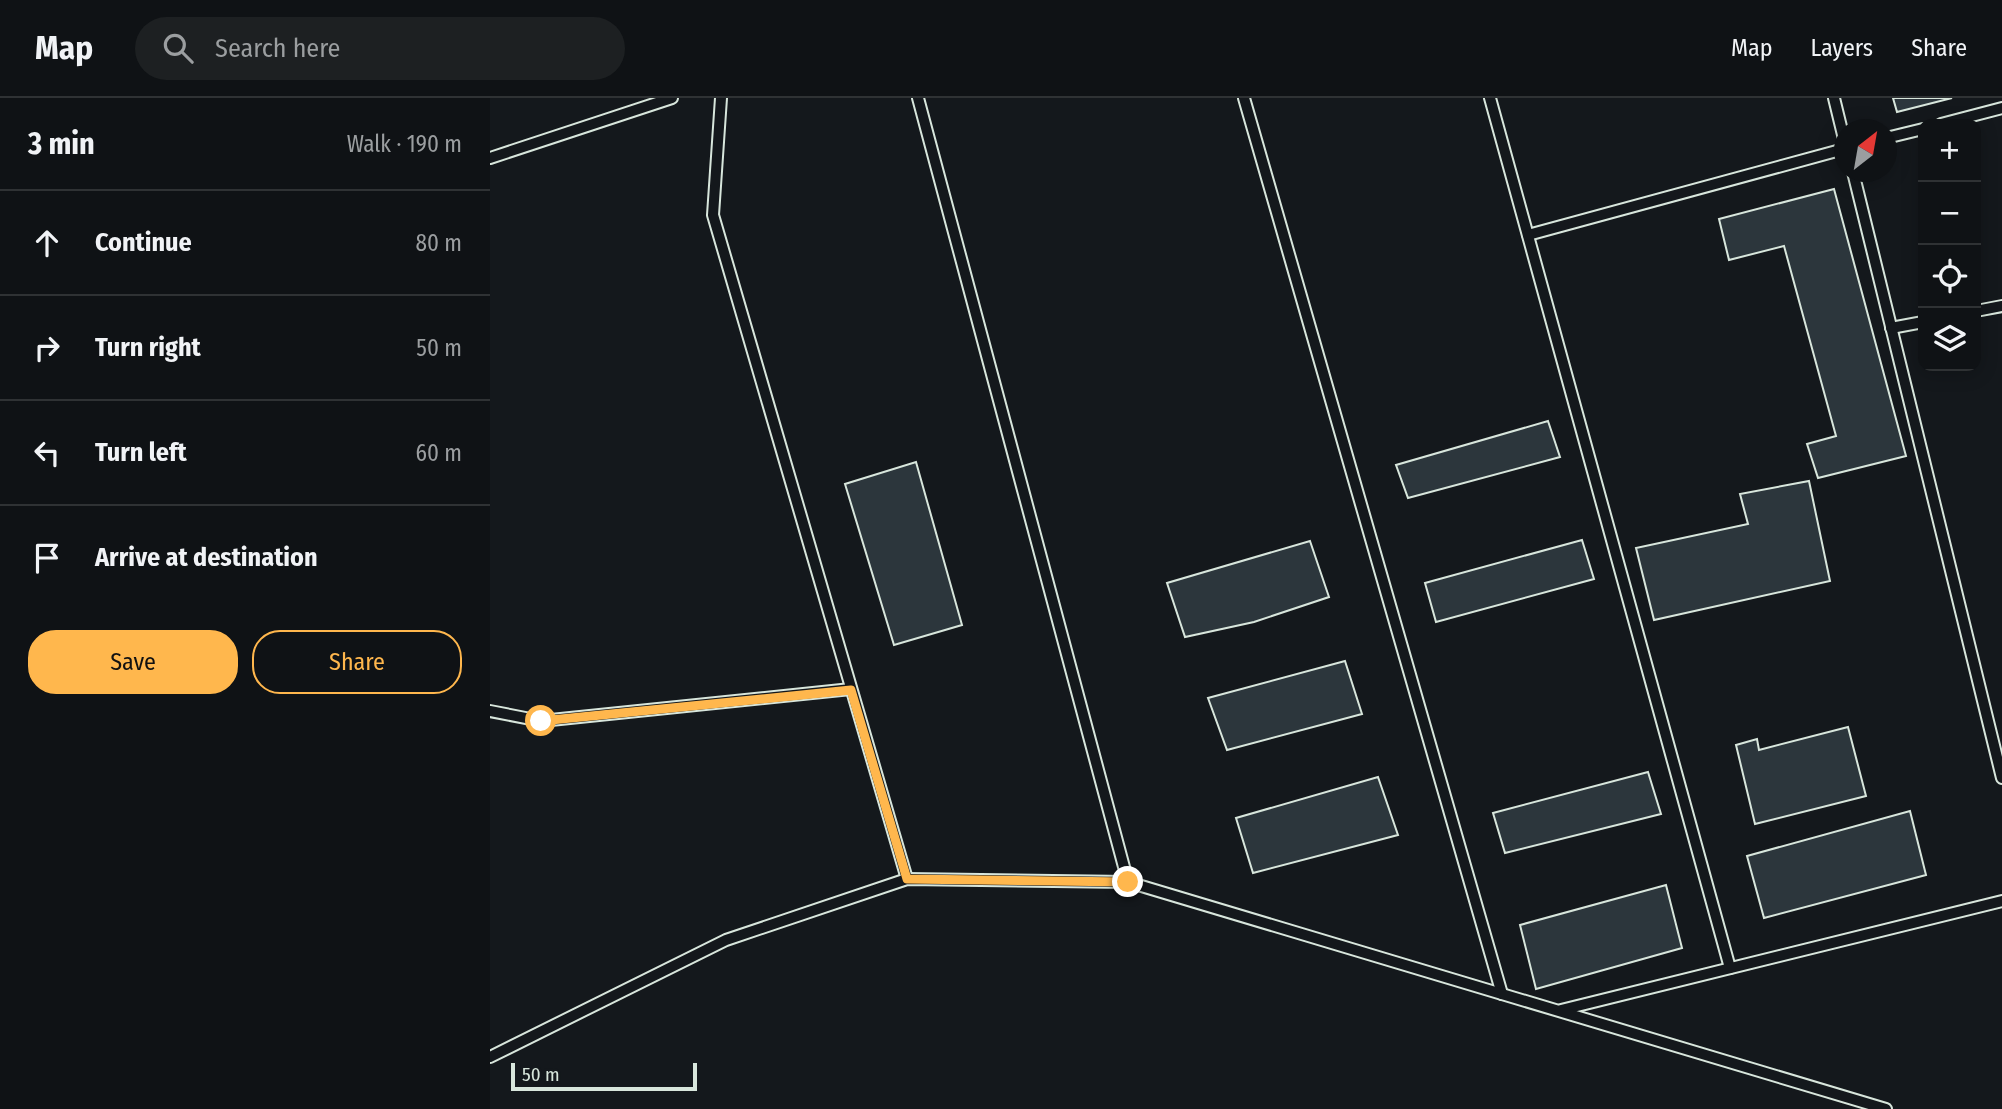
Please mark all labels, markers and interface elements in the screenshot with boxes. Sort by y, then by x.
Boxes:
search box [135,17,625,80]
text: Map [35,28,93,68]
icon: search [159,29,197,67]
text: Search here [215,33,340,64]
text: Map [1731,34,1773,62]
text: Layers [1811,34,1873,62]
text: Share [1911,34,1967,62]
north arrow [1834,119,1897,182]
map controls [1918,119,1981,371]
button: + [1918,119,1981,182]
text: 3 min [28,126,95,162]
text: Walk · 190 m [347,130,462,158]
button: − [1918,182,1981,245]
icon: ahead [28,224,66,262]
text: Continue [95,227,192,258]
text: 80 m [415,229,462,257]
button: locate [1918,245,1981,308]
button: layers [1918,308,1981,371]
icon: right [28,329,66,367]
text: Turn right [95,332,201,363]
text: 50 m [416,334,462,362]
icon: left [28,434,66,472]
text: Turn left [95,437,187,468]
text: 60 m [416,439,462,467]
icon: arrive [28,539,66,577]
text: Arrive at destination [95,542,318,573]
button: Save [28,630,238,694]
button: Share [252,630,462,694]
route start [525,705,556,736]
route end [1112,866,1143,897]
scale bar [511,1060,696,1092]
text: 50 m [522,1063,560,1086]

